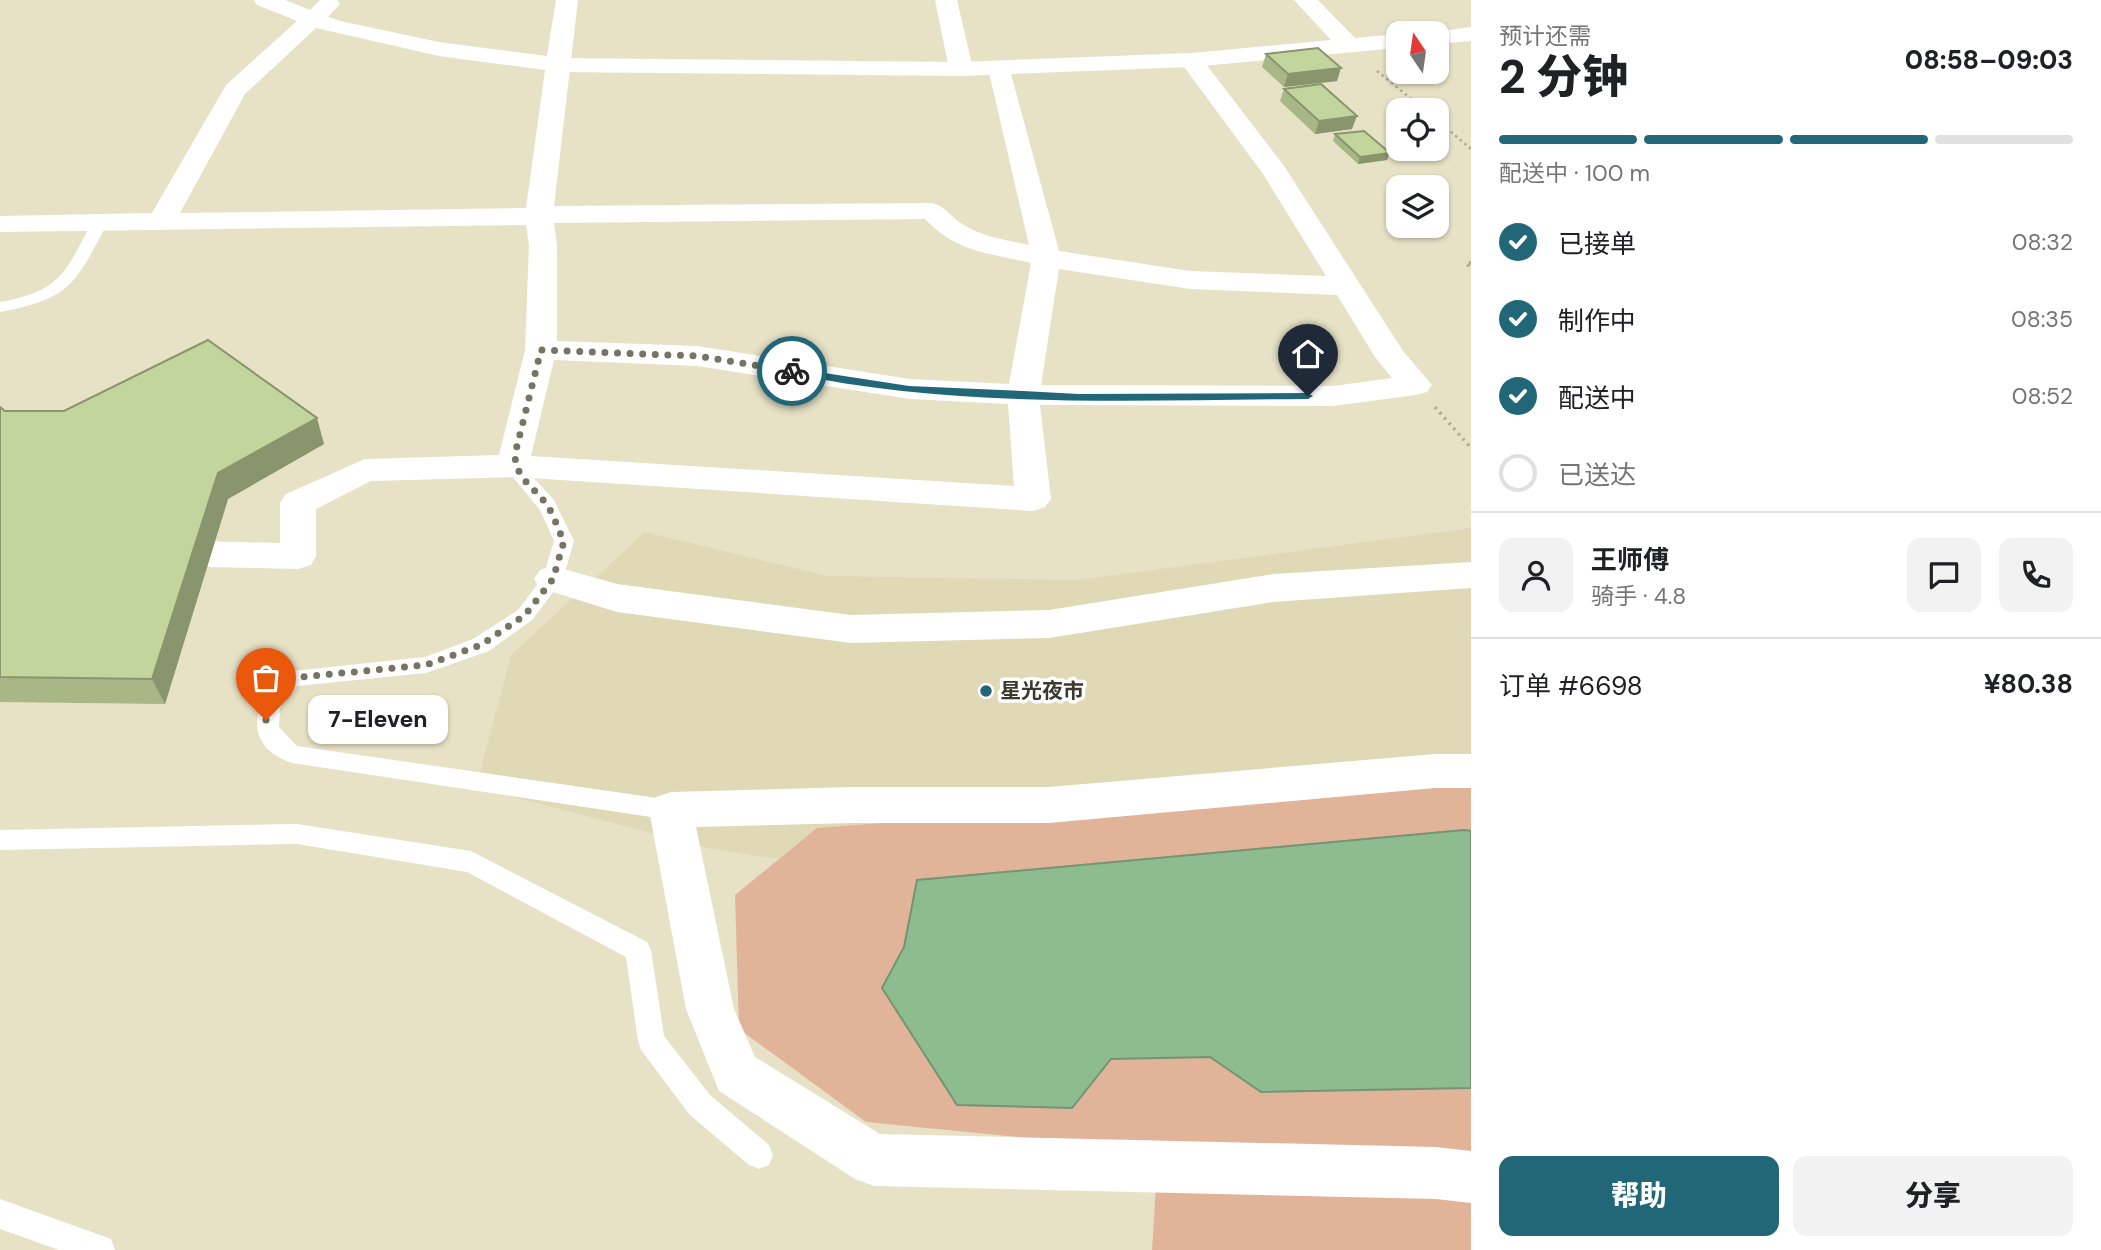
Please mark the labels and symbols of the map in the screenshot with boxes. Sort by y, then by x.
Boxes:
north arrow [1386,21,1449,84]
pin [1278,324,1338,396]
courier [757,336,827,406]
pin [236,648,296,720]
place label: 星光夜市 [1000,677,1084,705]
marker: 星光夜市 [978,683,994,699]
callout: 7-Eleven [308,696,448,744]

